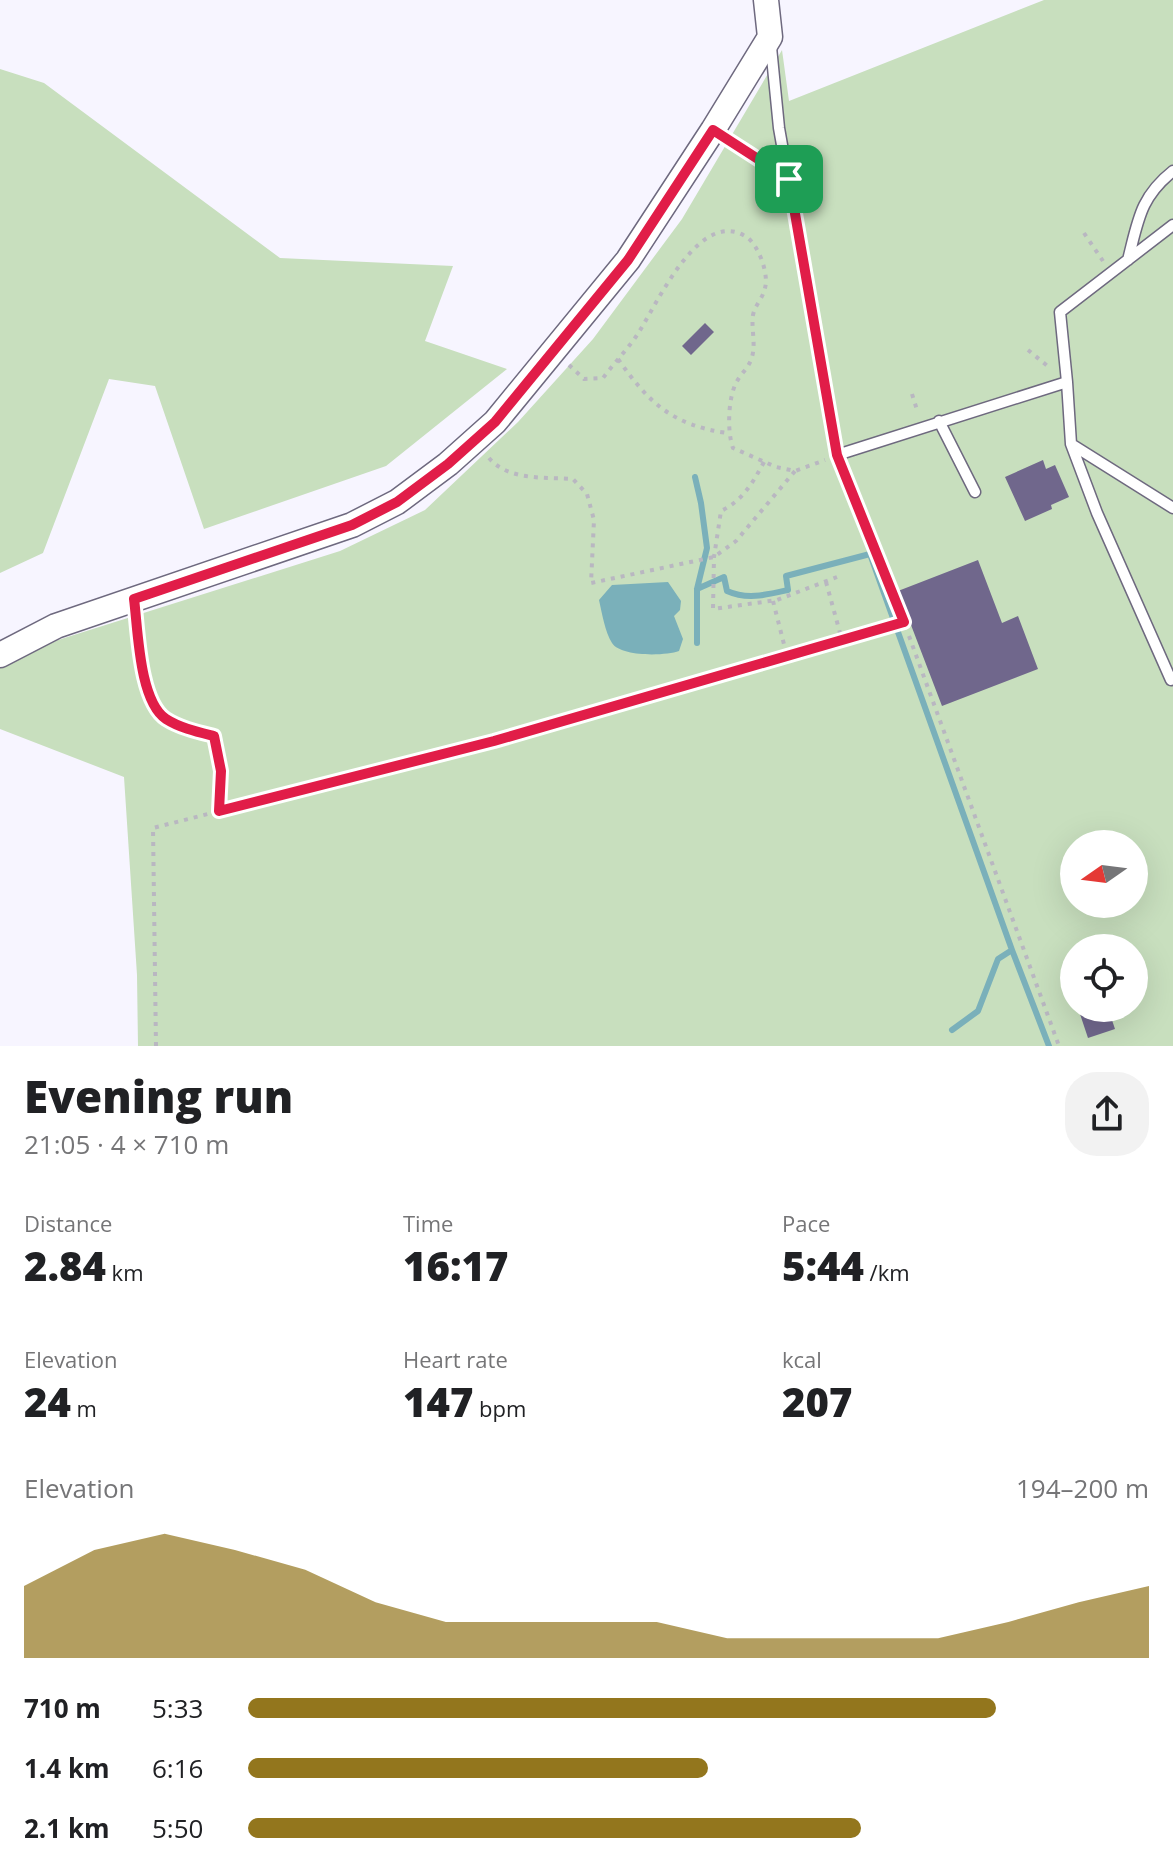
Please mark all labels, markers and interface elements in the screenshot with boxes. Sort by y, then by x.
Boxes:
pin [755,145,823,213]
icon: arrive [767,157,811,201]
north arrow [1060,830,1148,918]
map controls [1060,830,1148,1022]
button: locate [1060,934,1148,1022]
text: Evening run [24,1066,293,1126]
button: share [1065,1072,1149,1156]
text: 21:05 · 4 × 710 m [24,1126,229,1162]
text: Distance [24,1208,112,1238]
text: Time [403,1208,453,1238]
text: Pace [782,1208,830,1238]
text: 2.84 [24,1238,106,1293]
text: 16:17 [403,1238,508,1293]
text: 5:44 [782,1238,864,1293]
text: km [106,1257,144,1287]
text: /km [864,1257,910,1287]
text: Elevation [24,1344,117,1374]
text: Heart rate [403,1344,508,1374]
text: kcal [782,1344,822,1374]
text: 24 [24,1374,71,1429]
text: 147 [403,1374,473,1429]
text: 207 [782,1374,852,1429]
text: m [71,1393,97,1423]
text: bpm [473,1393,526,1423]
text: Elevation [24,1470,134,1506]
text: 194–200 m [1016,1470,1149,1506]
text: 710 m [24,1690,101,1726]
text: 5:33 [152,1690,203,1726]
text: 1.4 km [24,1750,110,1786]
text: 6:16 [152,1750,203,1786]
text: 2.1 km [24,1810,110,1846]
text: 5:50 [152,1810,203,1846]

